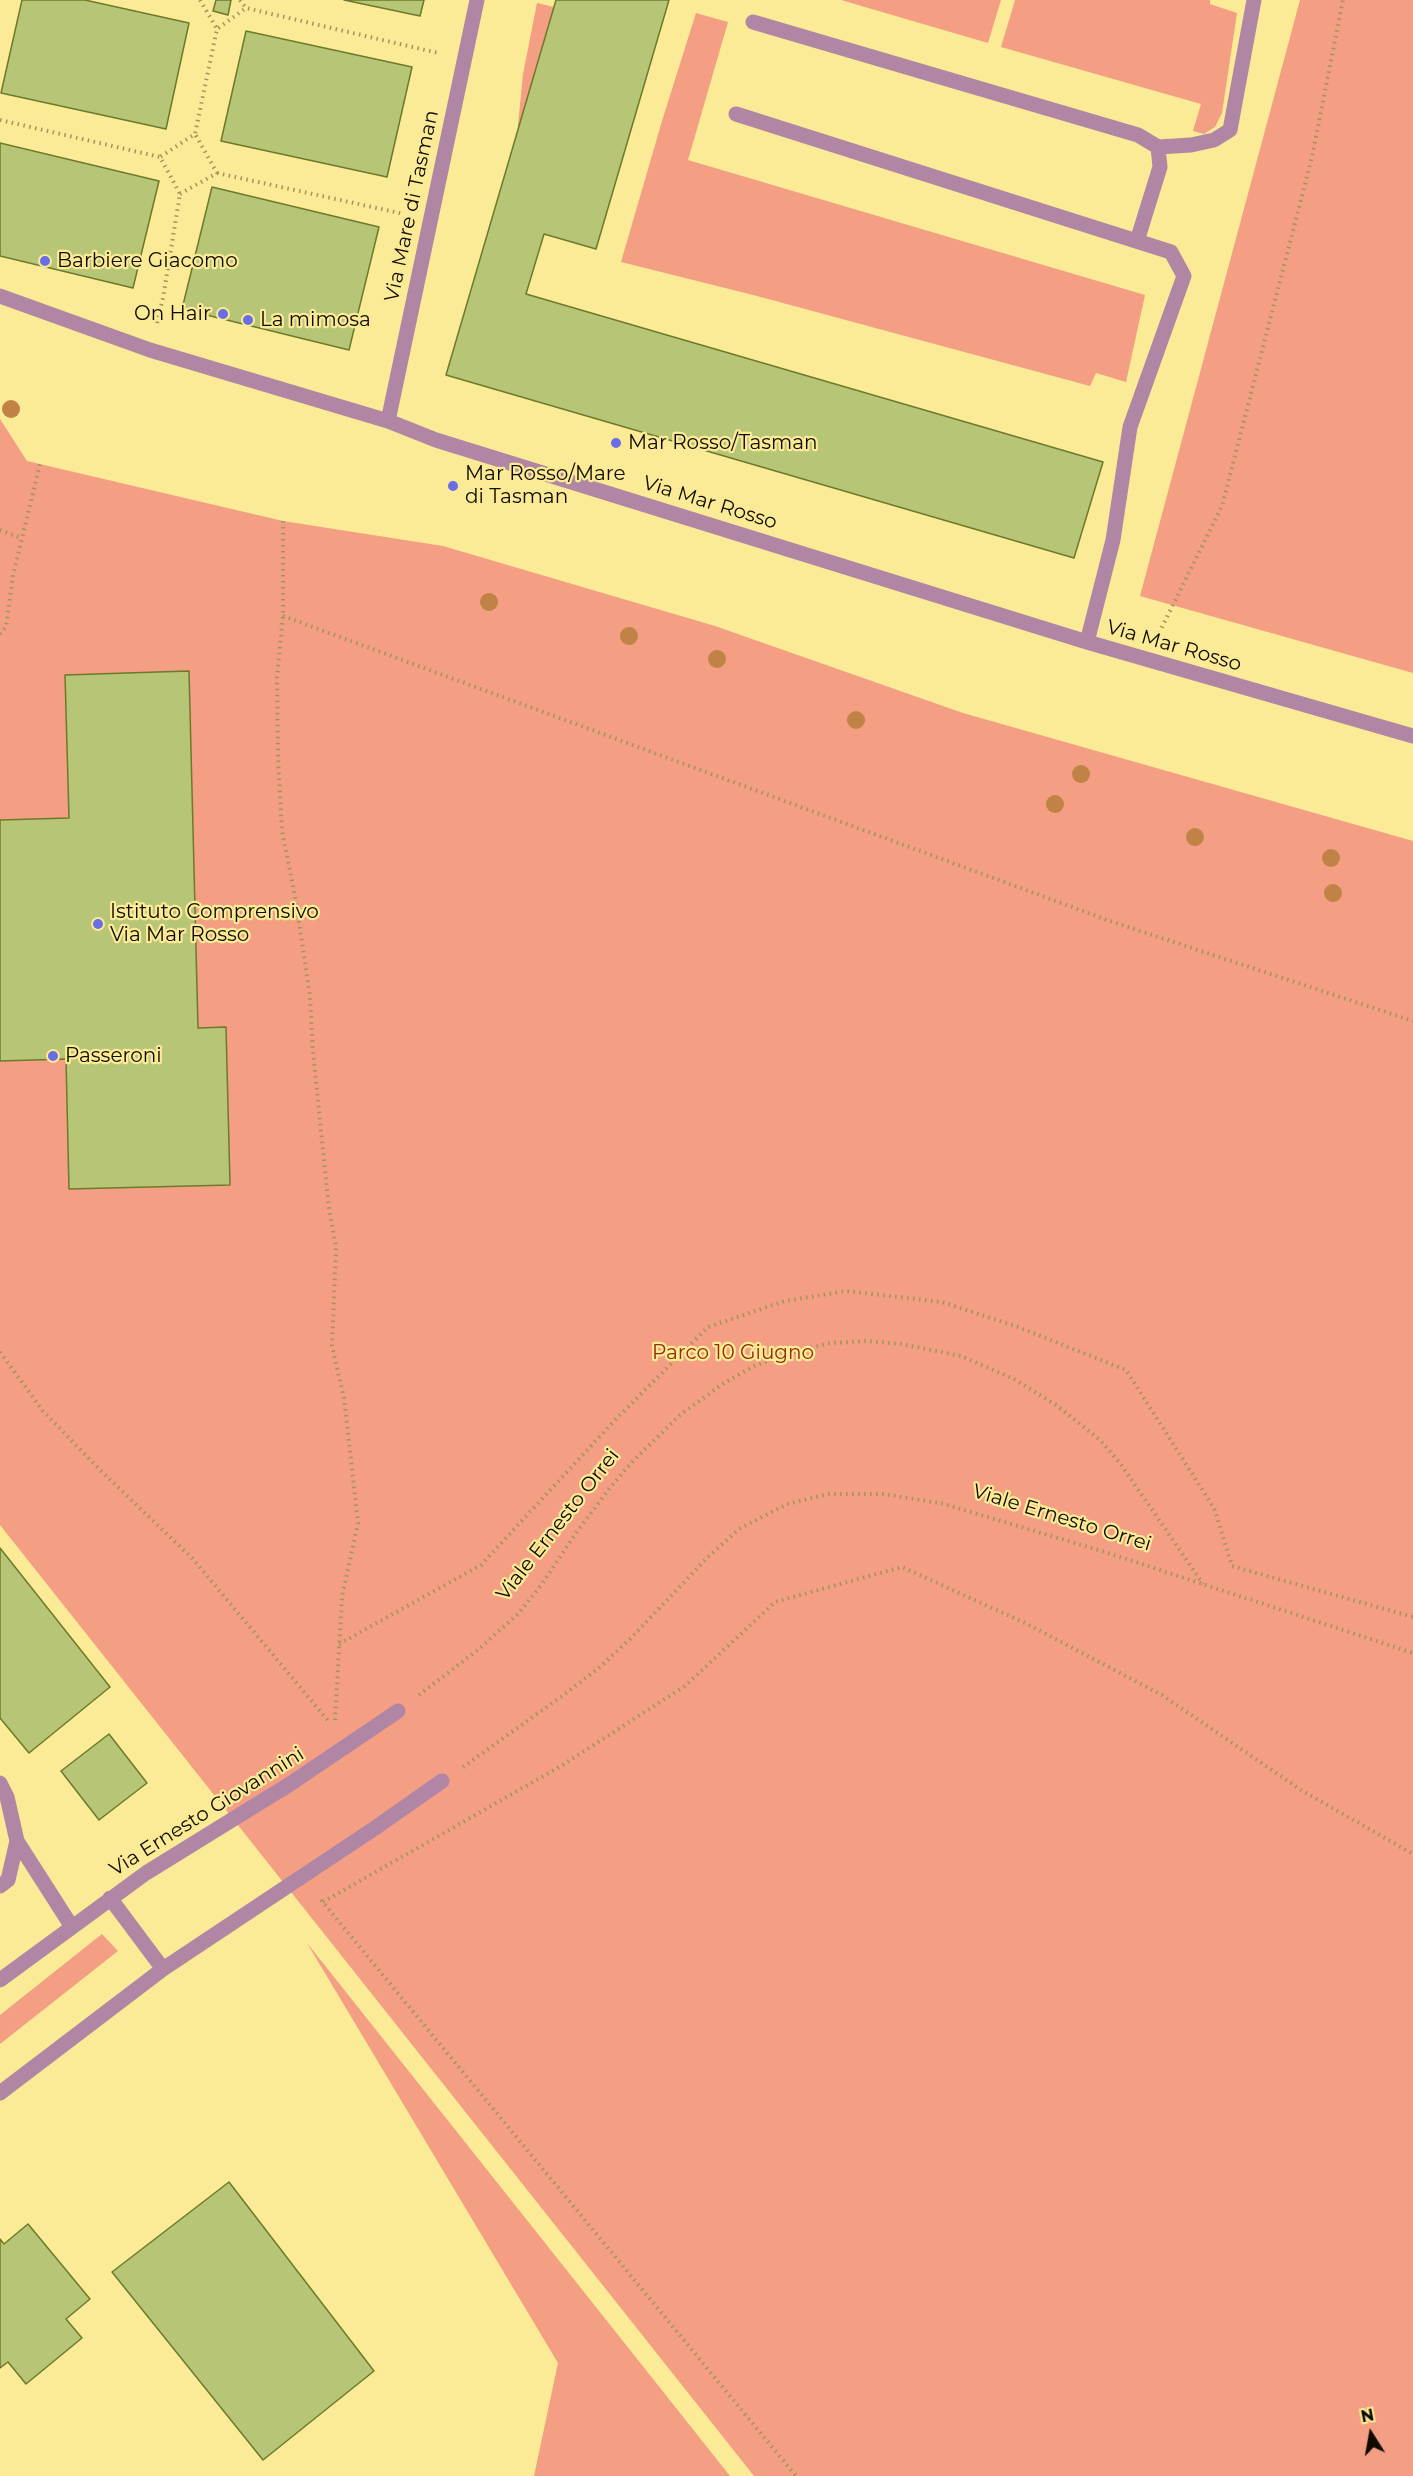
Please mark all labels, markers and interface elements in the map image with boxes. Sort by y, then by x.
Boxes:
street label: Via Mare di Tasman [380,108,444,304]
place label: Barbiere Giacomo [57,249,238,273]
marker: Barbiere Giacomo [38,254,52,268]
place label: On Hair [134,302,211,326]
marker: On Hair [216,307,230,321]
place label: La mimosa [260,308,371,332]
marker: La mimosa [241,313,255,327]
place label: Mar Rosso/Tasman [628,431,818,455]
marker: Mar Rosso/Tasman [609,436,623,450]
place label: Mar Rosso/Mare di Tasman [465,462,626,509]
street label: Via Mar Rosso [640,471,780,535]
marker: Mar Rosso/Mare di Tasman [446,479,460,493]
street label: Via Mar Rosso [1104,615,1244,677]
place label: Istituto Comprensivo Via Mar Rosso [110,900,319,947]
marker: Istituto Comprensivo Via Mar Rosso [91,917,105,931]
place label: Passeroni [65,1044,162,1068]
marker: Passeroni [46,1049,60,1063]
park label: Parco 10 Giugno [652,1341,814,1365]
street label: Viale Ernesto Orrei [491,1445,625,1605]
street label: Viale Ernesto Orrei [970,1479,1154,1557]
street label: Via Ernesto Giovannini [105,1742,309,1882]
north arrow [1341,2404,1401,2464]
text: N [1359,2405,1376,2426]

